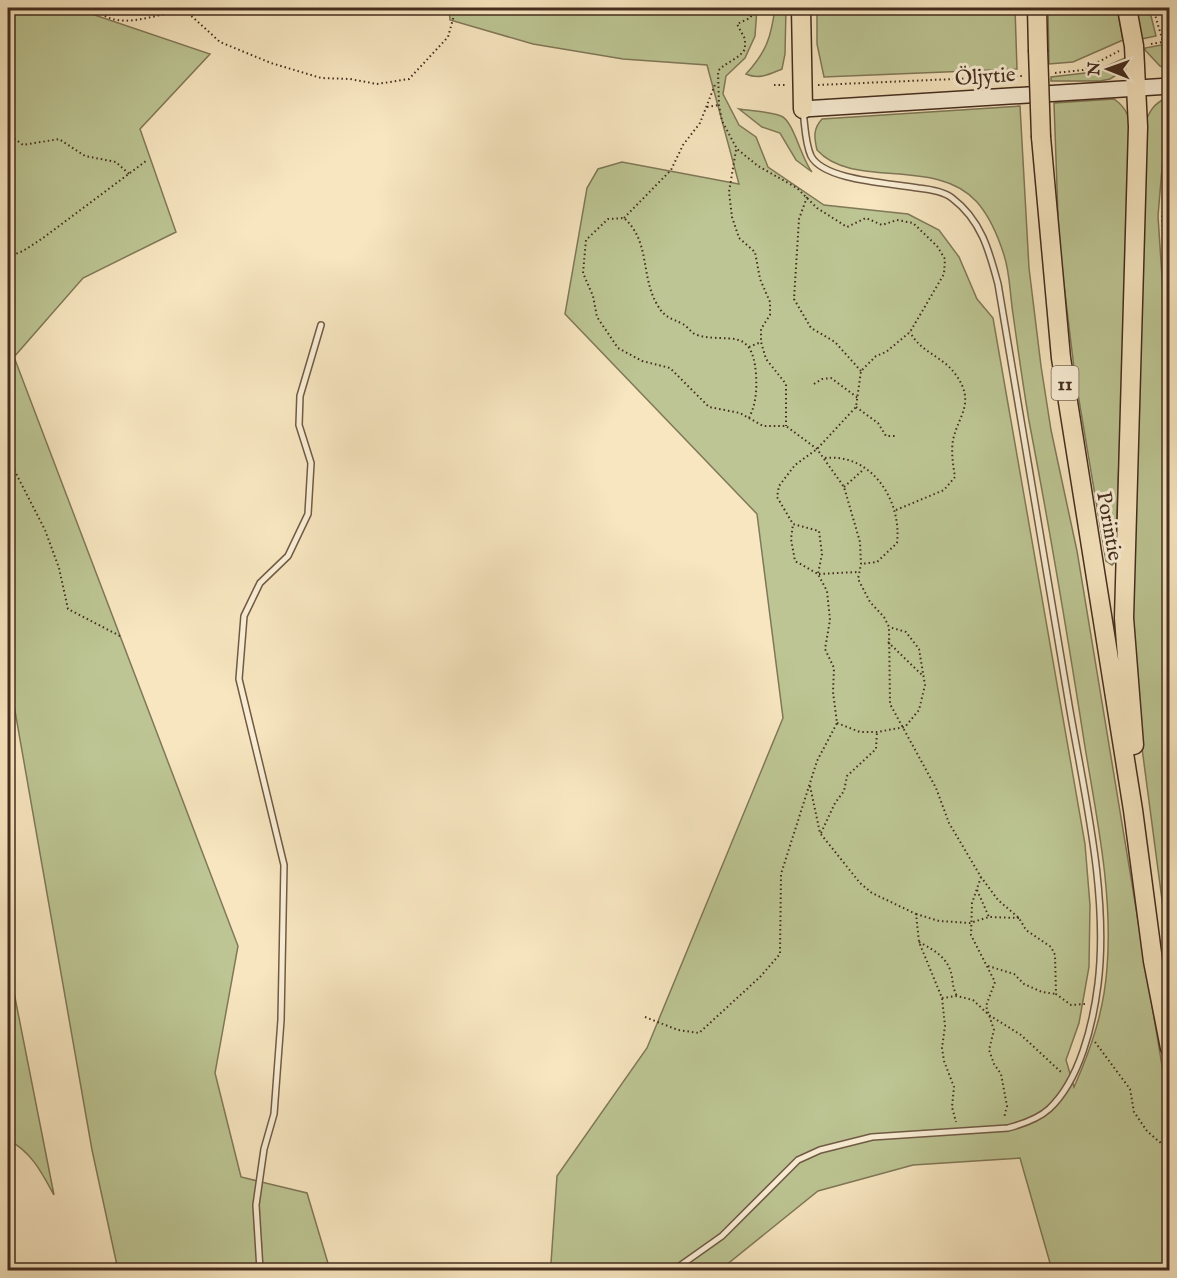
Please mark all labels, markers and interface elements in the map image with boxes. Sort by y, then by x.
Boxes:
north arrow [1078,39,1138,99]
street label: Öljytie [954,62,1017,93]
text: N [1085,62,1105,77]
road number: 11 [1052,366,1078,400]
street label: Porintie [1089,490,1128,563]

